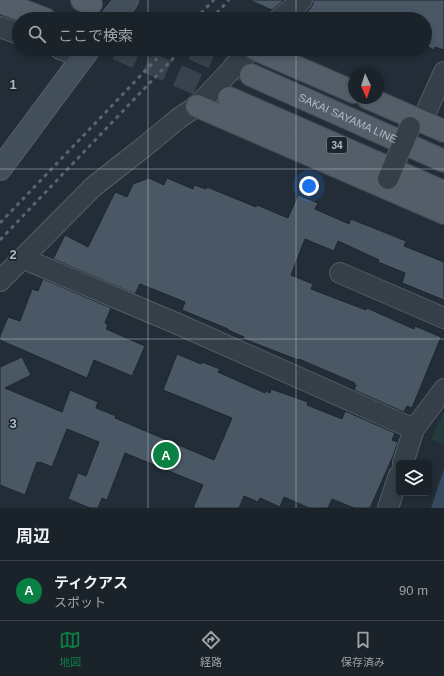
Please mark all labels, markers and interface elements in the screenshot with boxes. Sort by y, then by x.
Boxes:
search box [12,12,432,56]
icon: search [26,23,48,45]
text: ここで検索 [58,27,133,44]
north arrow [348,68,384,104]
text: 1 [9,77,17,92]
street label: SAKAI SAYAMA LINE [297,91,399,145]
road number: 34 [327,137,347,153]
your location [299,176,319,196]
text: 2 [9,247,17,262]
text: 3 [9,416,17,431]
pin: A [153,440,179,470]
map controls [396,460,432,496]
button: layers [396,460,432,496]
text: 周辺 [16,527,50,546]
text: ティクアス [54,574,128,591]
text: A [24,583,34,598]
text: 90 m [399,583,428,598]
text: スポット [54,595,106,610]
tab: 地図 [59,629,81,669]
tab: 経路 [200,629,222,669]
tab: 保存済み [341,629,385,669]

